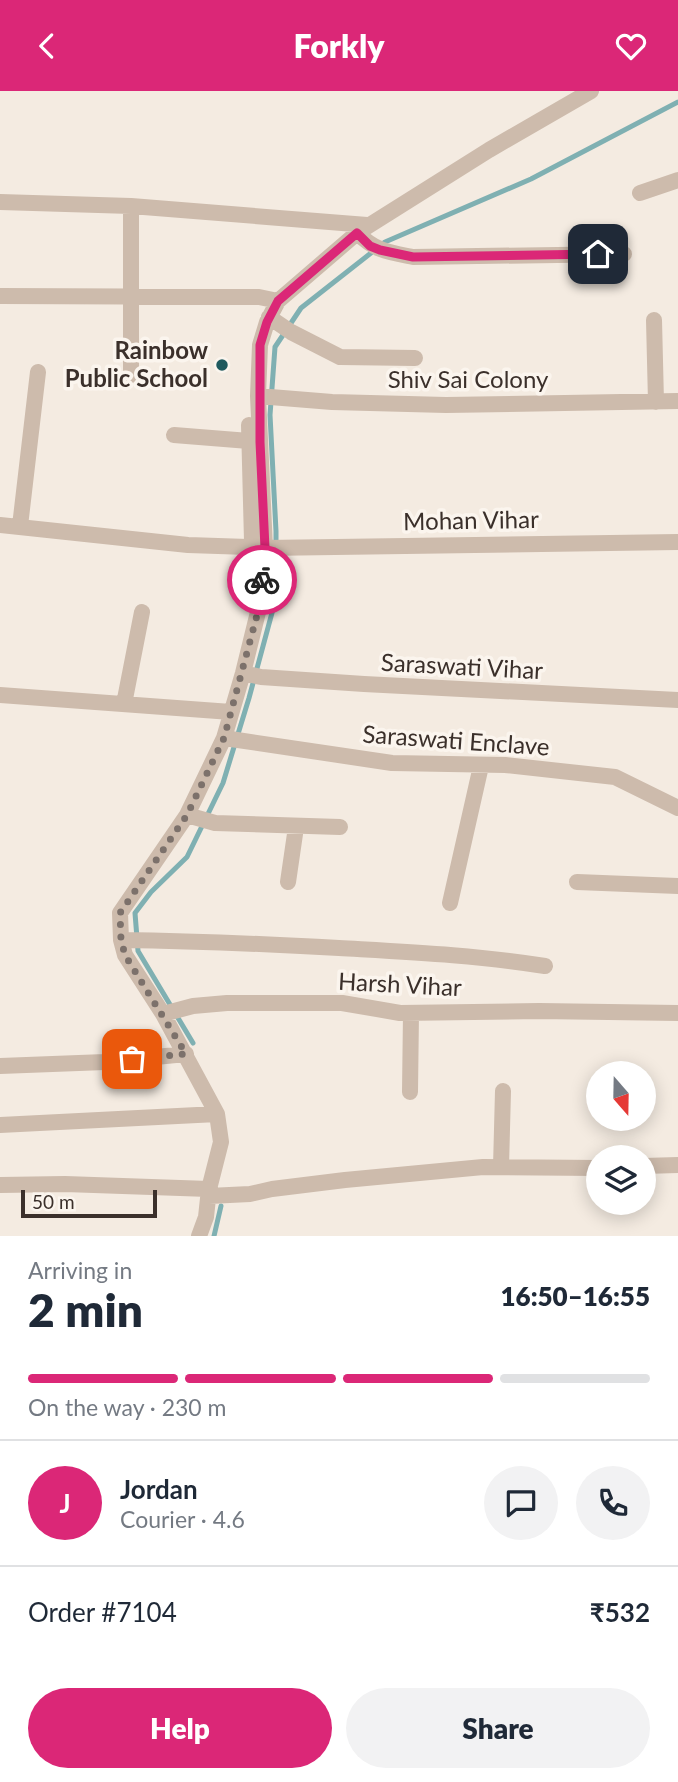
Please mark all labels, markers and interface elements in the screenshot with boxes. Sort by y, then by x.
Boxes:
text: Forkly [294,26,384,65]
icon: back [28,27,66,65]
icon: heart [612,27,650,65]
pin [568,224,628,284]
icon: home [579,235,617,273]
place label: Rainbow Public School [65,335,209,392]
marker: Rainbow Public School [214,357,230,373]
street label: Shiv Sai Colony [388,364,549,393]
street label: Mohan Vihar [403,504,539,535]
courier [227,545,297,615]
icon: bike [243,561,281,599]
street label: Saraswati Vihar [380,647,544,684]
street label: Saraswati Enclave [362,718,551,761]
street label: Harsh Vihar [338,966,463,1001]
pin [102,1029,162,1089]
icon: bag [113,1040,151,1078]
north arrow [586,1061,656,1131]
map controls [586,1061,656,1215]
button: layers [586,1145,656,1215]
scale bar [21,1187,158,1219]
text: 50 m [32,1190,75,1213]
text: Arriving in [28,1256,132,1284]
text: 16:50–16:55 [500,1280,650,1312]
text: 2 min [28,1282,143,1337]
text: On the way · 230 m [28,1393,227,1421]
button: chat [484,1466,558,1540]
button: phone [576,1466,650,1540]
text: Jordan [120,1473,198,1505]
text: J [59,1487,71,1519]
text: Courier · 4.6 [120,1505,245,1533]
text: Order #7104 [28,1596,177,1628]
text: ₹532 [590,1596,650,1628]
button: Help [28,1688,332,1768]
button: Share [346,1688,650,1768]

